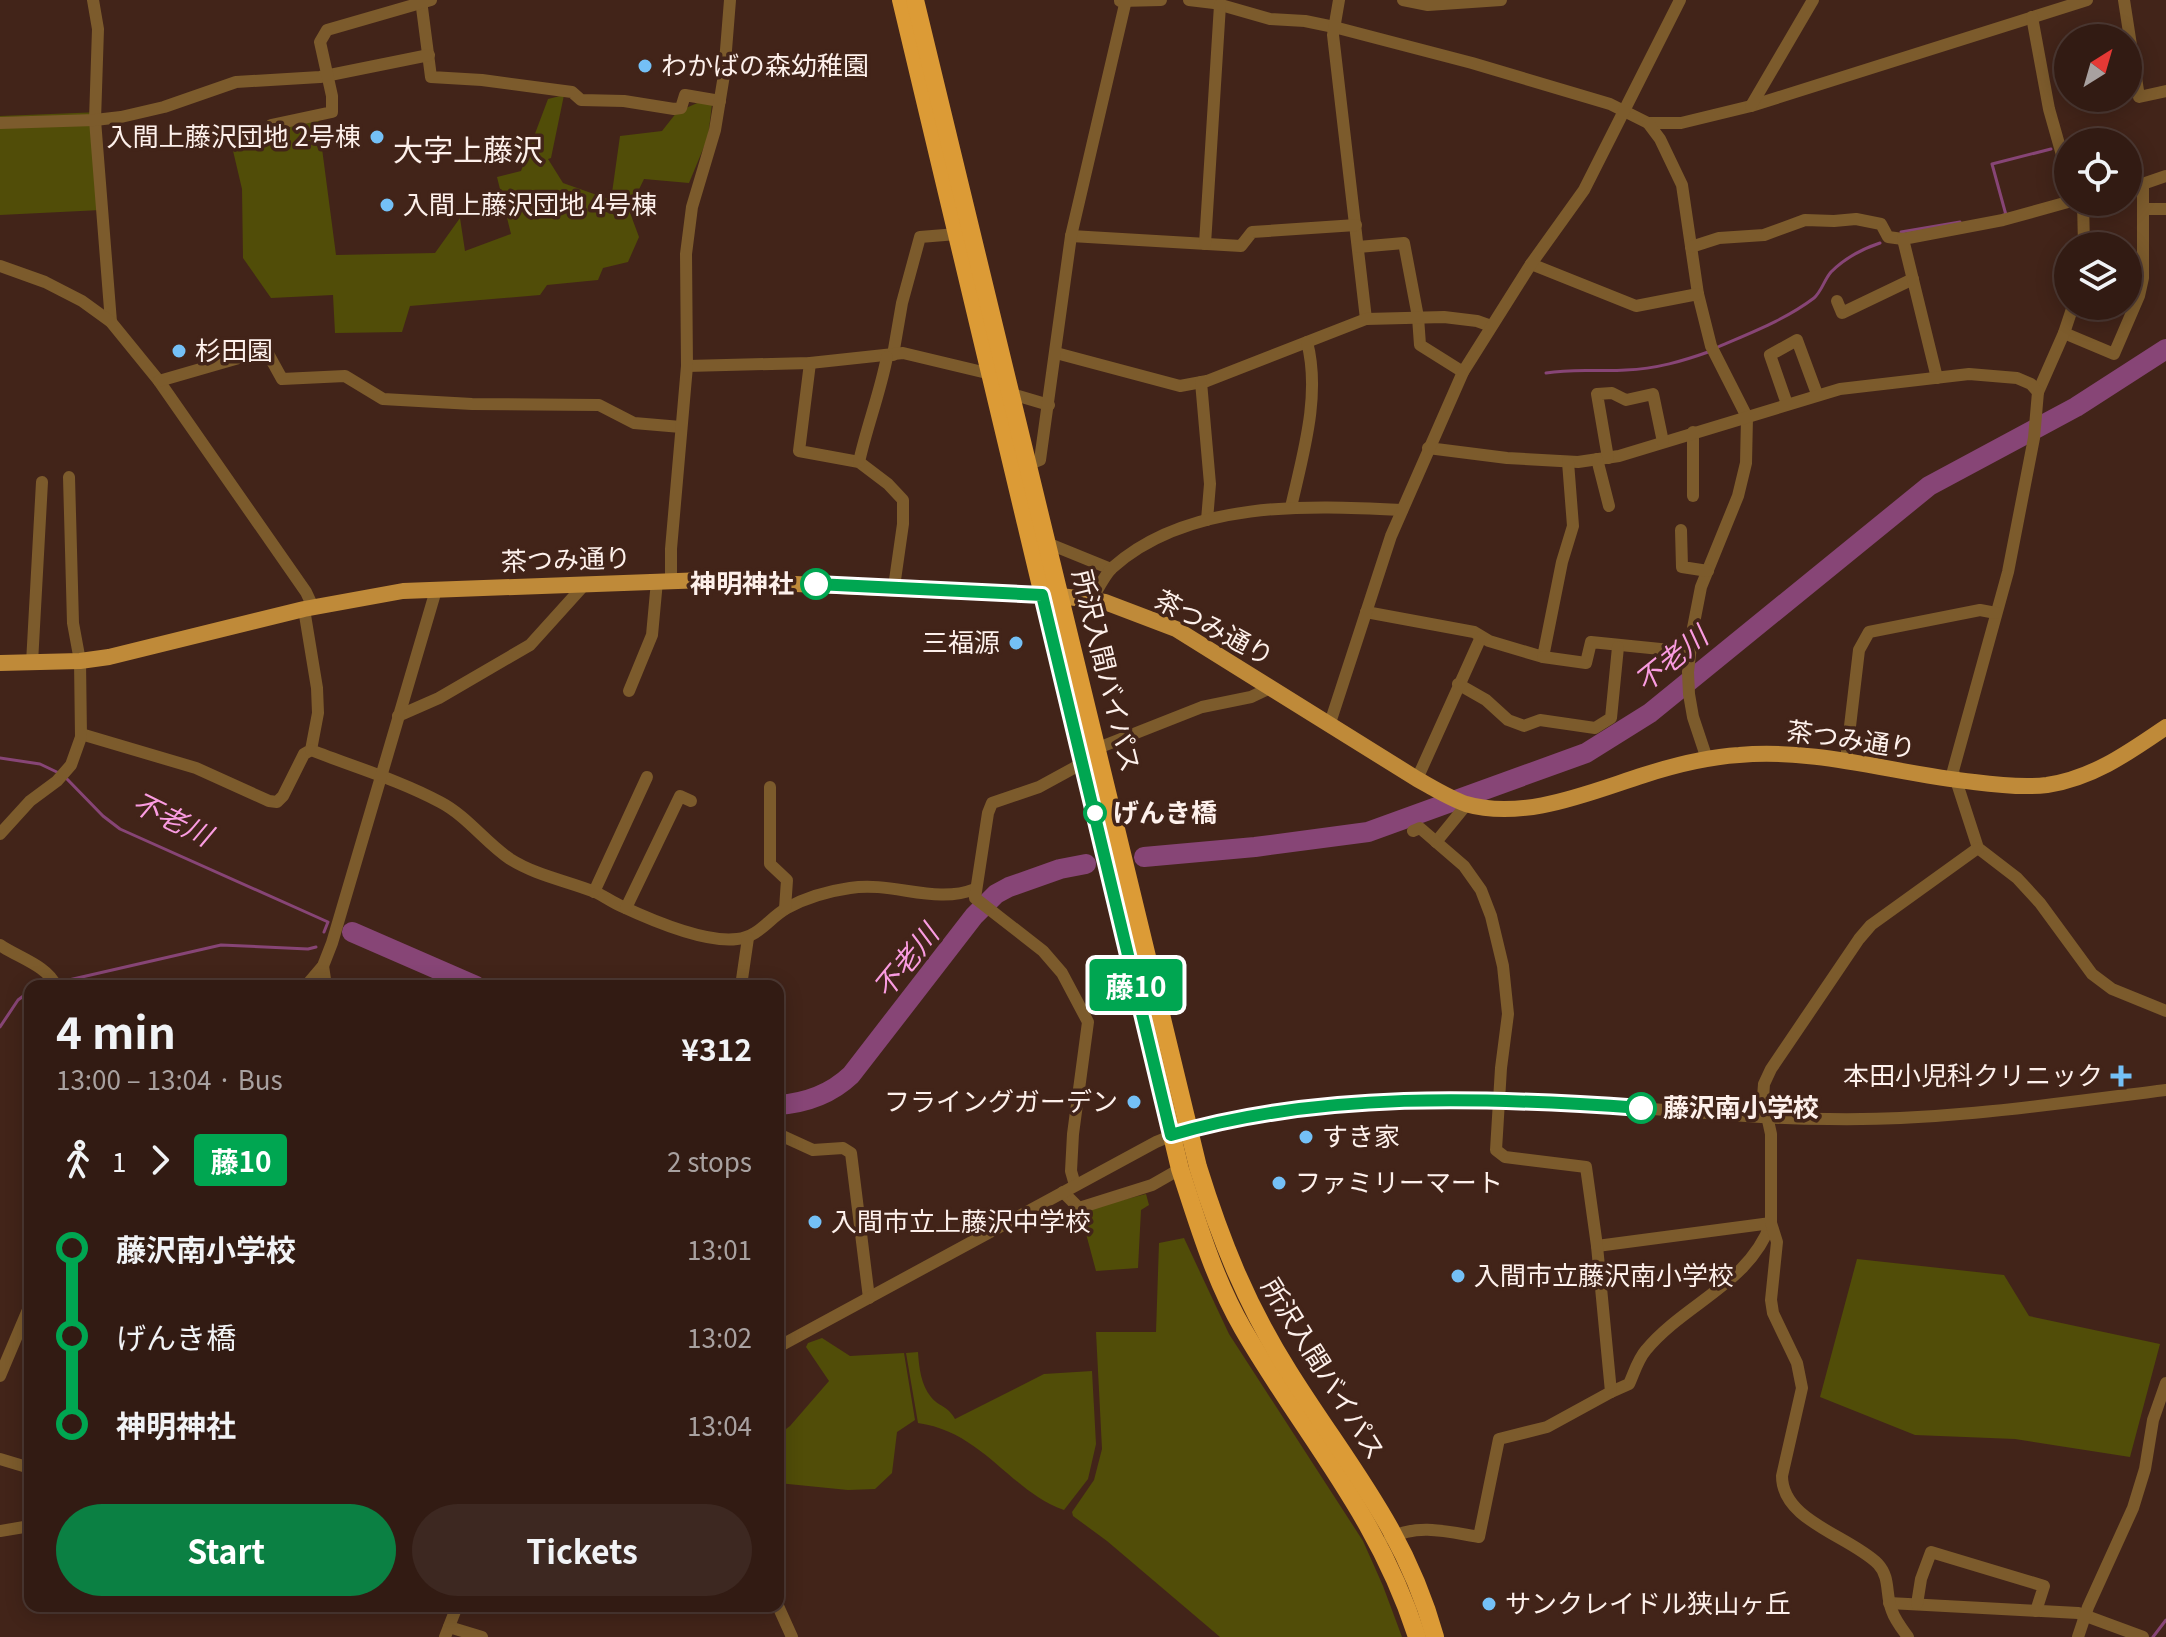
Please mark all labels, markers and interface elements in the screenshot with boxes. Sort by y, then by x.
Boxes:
north arrow [2054,24,2142,112]
map controls [2054,24,2142,320]
place label: わかばの森幼稚園 [661,45,869,82]
marker: わかばの森幼稚園 [636,57,654,75]
place label: 入間上藤沢団地 2号棟 [107,116,361,153]
district label: 大字上藤沢 [393,126,543,170]
marker: 入間上藤沢団地 2号棟 [368,128,386,146]
button: locate [2054,128,2142,216]
place label: 入間上藤沢団地 4号棟 [403,184,657,221]
marker: 入間上藤沢団地 4号棟 [378,196,396,214]
button: layers [2054,232,2142,320]
place label: 杉田園 [195,330,273,367]
marker: 杉田園 [170,342,188,360]
street label: 茶つみ通り [500,537,632,578]
place label: 神明神社 [690,563,794,600]
street label: 所沢入間バイパス [1065,565,1151,776]
marker: 神明神社 [801,569,831,599]
street label: 茶つみ通り [1149,579,1281,673]
water label: 不老川 [1625,614,1717,699]
place label: 三福源 [922,622,1000,659]
marker: 三福源 [1007,634,1025,652]
street label: 茶つみ通り [1784,710,1918,765]
water label: 不老川 [126,781,222,855]
place label: げんき橋 [1113,792,1217,829]
marker: げんき橋 [1084,802,1106,824]
water label: 不老川 [862,912,948,1005]
line badge: 藤10 [1090,959,1182,1011]
text: 藤10 [1105,965,1167,1005]
text: 4 min [56,998,176,1062]
text: ¥312 [681,1026,752,1070]
place label: 本田小児科クリニック [1843,1055,2103,1092]
text: 13:00 – 13:04 · Bus [56,1060,283,1097]
marker: 本田小児科クリニック [2110,1065,2132,1087]
place label: フライングガーデン [884,1081,1118,1118]
place label: 藤沢南小学校 [1663,1087,1819,1124]
marker: フライングガーデン [1125,1093,1143,1111]
marker: 藤沢南小学校 [1626,1093,1656,1123]
place label: すき家 [1322,1116,1400,1153]
marker: すき家 [1297,1128,1315,1146]
icon: walk [56,1138,100,1182]
icon: forward [138,1138,182,1182]
text: 藤10 [210,1140,271,1180]
text: 1 [112,1142,126,1179]
text: 2 stops [667,1142,752,1179]
place label: ファミリーマート [1295,1162,1503,1199]
marker: ファミリーマート [1270,1174,1288,1192]
place label: 入間市立上藤沢中学校 [831,1201,1091,1238]
marker: 入間市立上藤沢中学校 [806,1213,824,1231]
text: 藤沢南小学校 [116,1226,296,1270]
text: 13:01 [687,1230,752,1267]
place label: 入間市立藤沢南小学校 [1474,1255,1734,1292]
marker: 入間市立藤沢南小学校 [1449,1267,1467,1285]
street label: 所沢入間バイパス [1254,1270,1396,1465]
text: げんき橋 [116,1314,236,1358]
text: 13:02 [687,1318,752,1355]
text: 神明神社 [116,1402,236,1446]
text: 13:04 [687,1406,752,1443]
button: Start [56,1504,396,1596]
button: Tickets [412,1504,752,1596]
place label: サンクレイドル狭山ヶ丘 [1505,1583,1791,1620]
marker: サンクレイドル狭山ヶ丘 [1480,1595,1498,1613]

